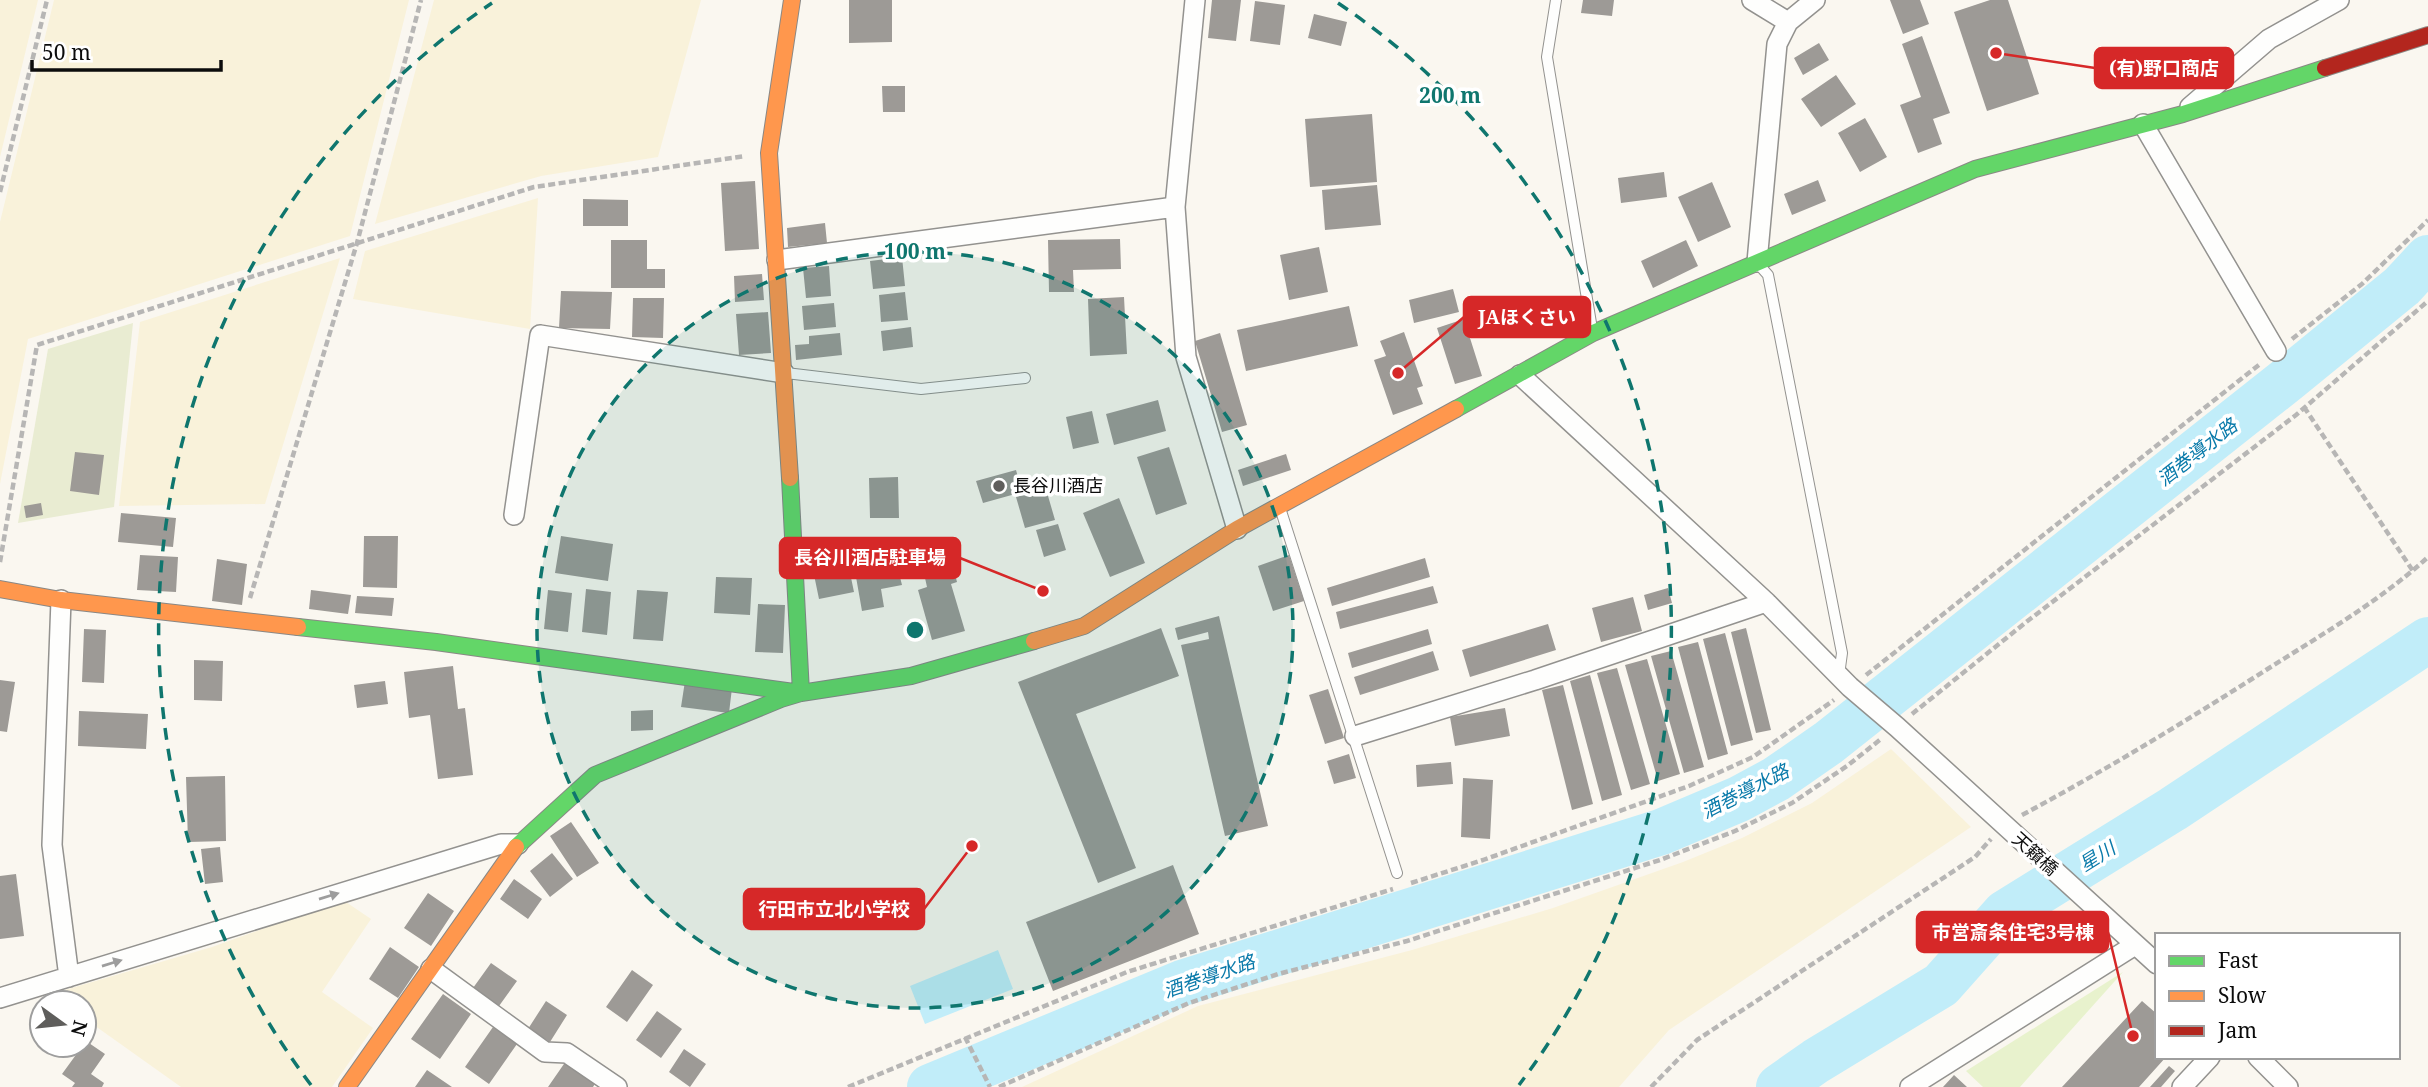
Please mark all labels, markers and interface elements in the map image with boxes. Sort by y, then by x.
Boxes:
scale bar [32,28,220,72]
text: 50 m [42,38,91,66]
callout: (有)野口商店 [2095,48,2233,88]
text: (有)野口商店 [2109,55,2219,81]
text: 200 m [1419,81,1481,109]
text: 100 m [884,237,946,265]
callout: JAほくさい [1464,297,1590,337]
text: JAほくさい [1477,304,1576,330]
water label: 酒巻導水路 [2152,411,2244,491]
place label: 長谷川酒店 [1013,473,1103,497]
marker: 長谷川酒店 [991,478,1007,494]
callout: 長谷川酒店駐車場 [780,538,960,578]
text: 長谷川酒店駐車場 [794,544,946,570]
centre of rings [903,618,927,642]
water label: 酒巻導水路 [1697,757,1795,824]
street label: 天籟橋 [2008,826,2064,880]
water label: 星川 [2074,834,2122,877]
callout: 行田市立北小学校 [744,889,924,929]
one-way arrow [319,891,340,901]
text: 行田市立北小学校 [758,896,910,922]
callout: 市営斎条住宅3号棟 [1917,912,2108,952]
text: 市営斎条住宅3号棟 [1932,919,2094,945]
legend [2155,933,2400,1059]
text: Fast [2218,946,2258,974]
water label: 酒巻導水路 [1160,948,1260,1004]
one-way arrow [102,958,123,968]
text: Slow [2218,981,2267,1009]
north arrow [28,989,98,1059]
text: Jam [2217,1016,2257,1044]
text: N [65,1018,94,1039]

